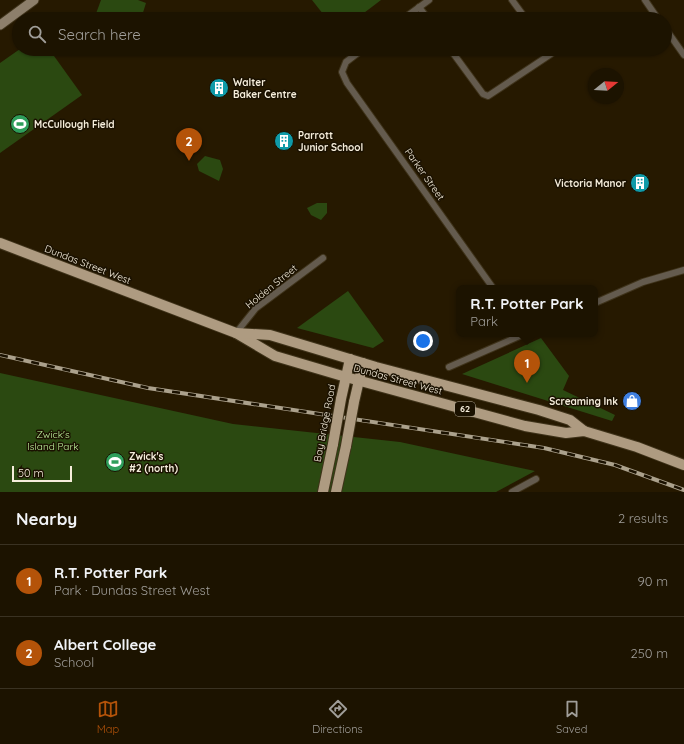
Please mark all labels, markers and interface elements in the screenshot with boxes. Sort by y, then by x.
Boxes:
search box [12,12,672,56]
icon: search [26,23,48,45]
text: Search here [58,25,141,44]
north arrow [588,68,624,104]
place label: Walter Baker Centre [233,76,297,101]
building icon: Walter Baker Centre [208,77,230,99]
sports icon: McCullough Field [9,113,31,135]
place label: McCullough Field [34,118,115,131]
pin: 2 [176,128,202,161]
place label: Parrott Junior School [298,129,363,154]
building icon: Parrott Junior School [273,130,295,152]
street label: Parker Street [402,146,448,203]
building icon: Victoria Manor [629,172,651,194]
place label: Victoria Manor [555,177,627,190]
street label: Dundas Street West [43,242,133,287]
street label: Holden Street [243,261,300,311]
popup [456,285,598,337]
text: R.T. Potter Park [470,294,584,313]
text: Park [470,313,498,329]
your location [413,331,433,351]
pin: 1 [514,350,540,383]
street label: Dundas Street West [352,361,444,398]
street label: Bay Bridge Road [311,383,338,463]
shop icon: Screaming Ink [621,390,643,412]
place label: Screaming Ink [549,395,618,408]
road number: 62 [455,402,475,416]
park label: Zwick's Island Park [27,428,79,453]
place label: Zwick's #2 (north) [129,450,178,475]
sports icon: Zwick's #2 (north) [104,451,126,473]
scale bar [12,464,72,483]
text: 50 m [18,466,44,480]
text: Nearby [16,508,77,529]
text: 2 results [618,510,668,526]
text: R.T. Potter Park [54,563,167,582]
text: 1 [26,573,32,589]
text: 90 m [638,573,668,589]
text: Park · Dundas Street West [54,582,210,598]
text: Albert College [54,635,156,654]
text: 2 [25,645,33,661]
text: 250 m [631,645,668,661]
text: School [54,654,94,670]
tab: Map [97,698,119,736]
tab: Directions [312,698,363,736]
tab: Saved [556,698,587,736]

